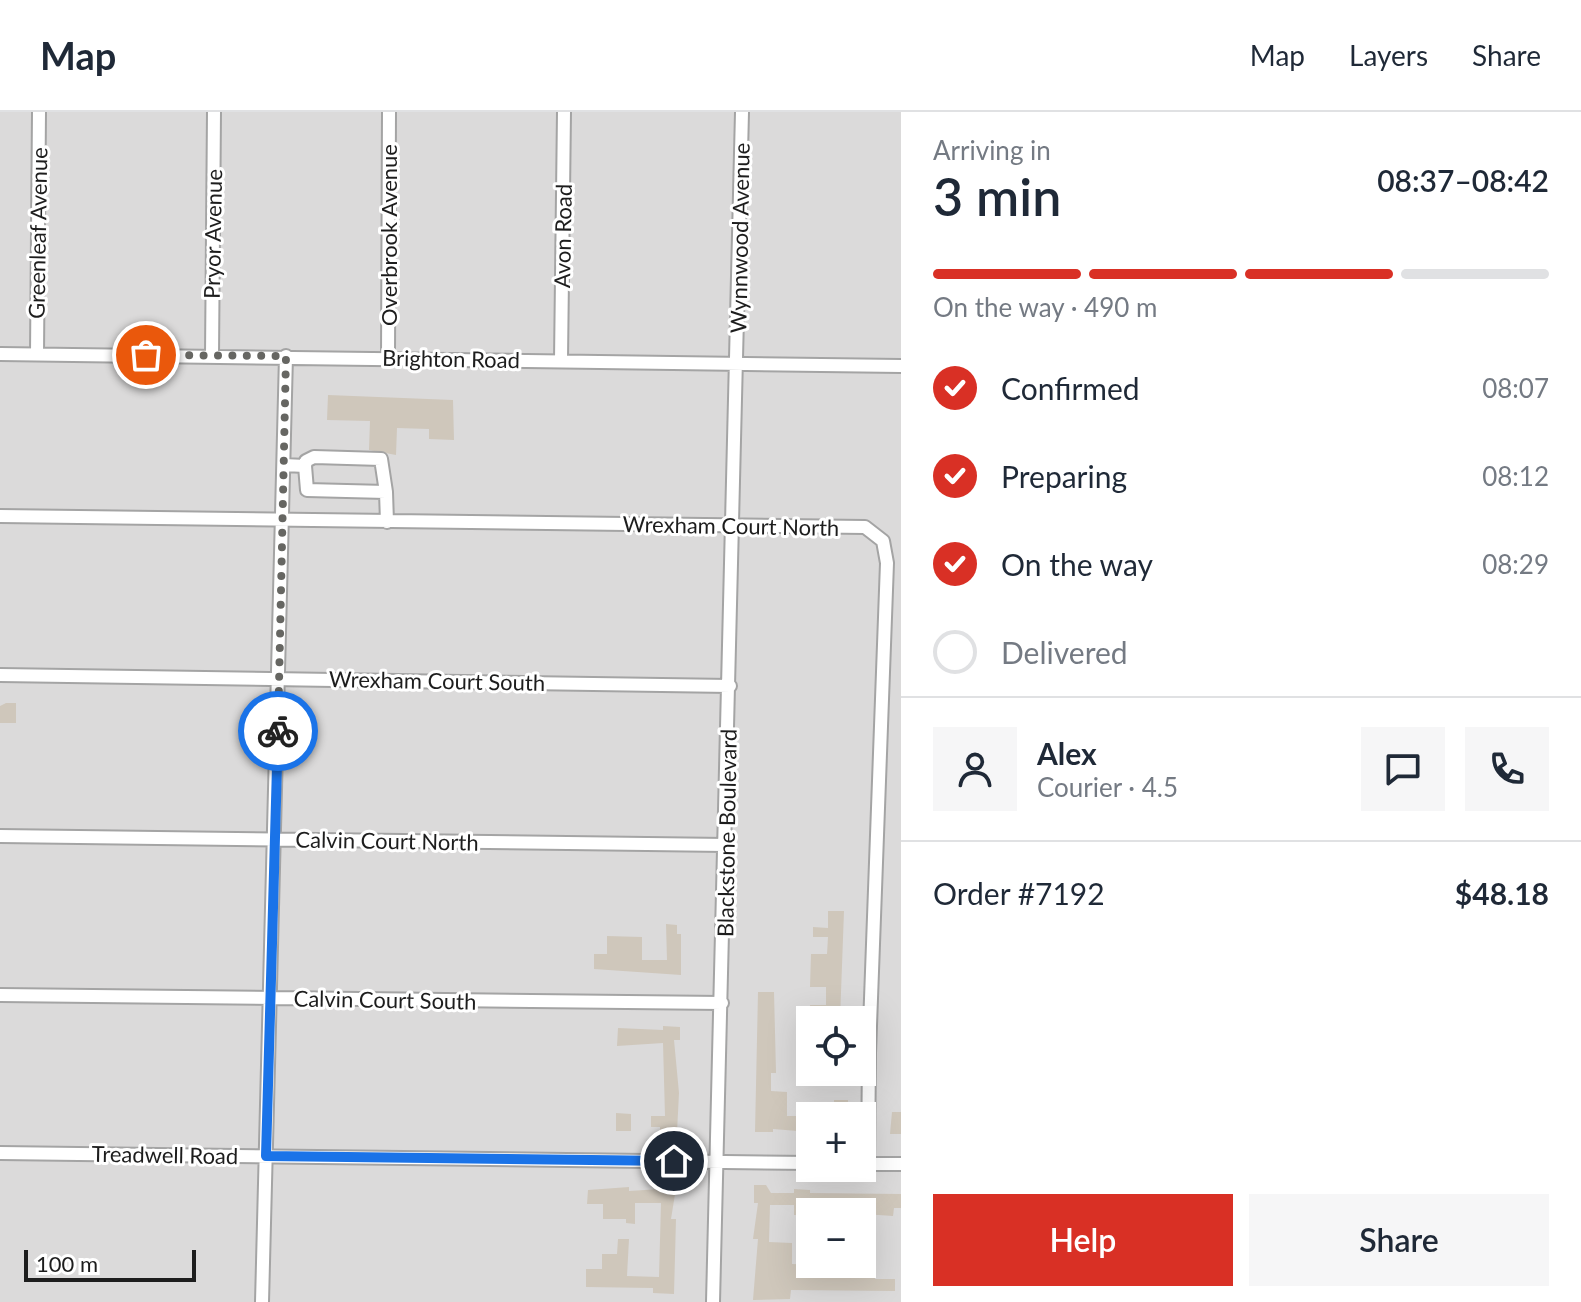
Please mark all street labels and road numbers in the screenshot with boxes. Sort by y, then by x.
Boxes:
street label: Wynnwood Avenue [724,143,755,333]
street label: Overbrook Avenue [375,144,402,326]
street label: Greenleaf Avenue [23,147,52,319]
street label: Pryor Avenue [198,169,227,299]
street label: Avon Road [548,184,577,288]
street label: Brighton Road [382,344,520,373]
street label: Wrexham Court North [622,510,840,541]
street label: Wrexham Court South [329,665,545,696]
street label: Blackstone Boulevard [711,729,742,937]
street label: Calvin Court North [295,825,479,856]
street label: Calvin Court South [293,984,477,1015]
street label: Treadwell Road [92,1140,239,1169]

